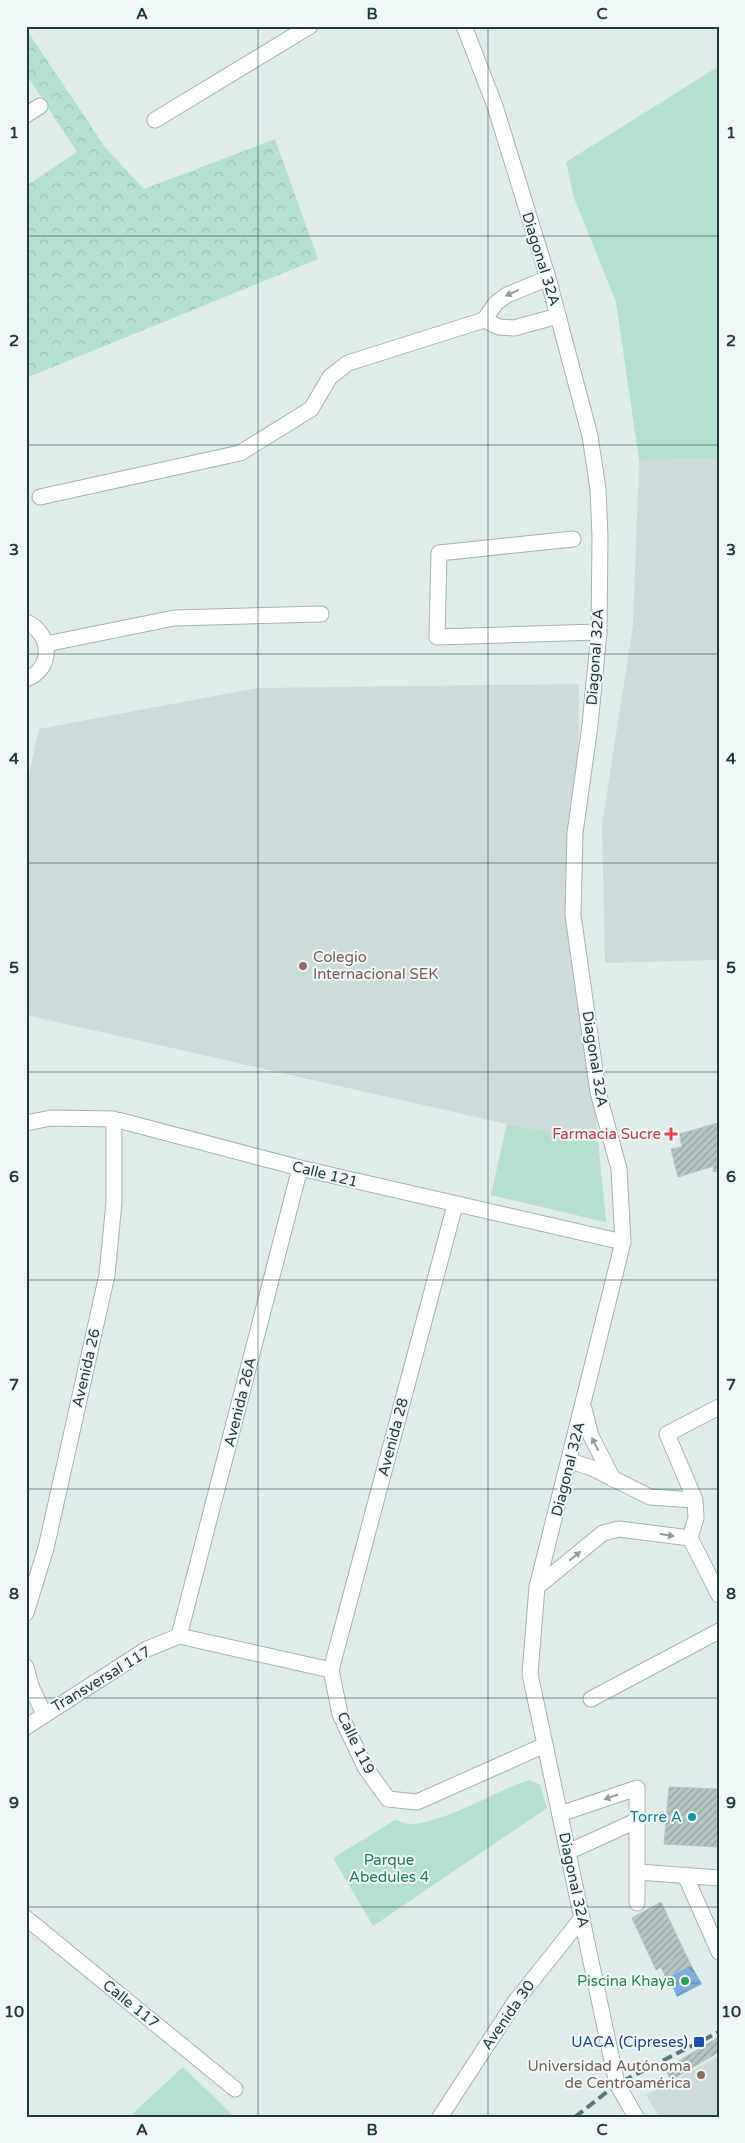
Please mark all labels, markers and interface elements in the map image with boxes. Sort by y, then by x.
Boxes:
text: A [136,4,148,24]
text: B [366,4,378,24]
text: C [596,4,608,24]
text: 1 [9,123,19,143]
text: 1 [726,123,736,143]
street label: Diagonal 32A [518,210,564,308]
one-way arrow [505,290,519,298]
text: 2 [9,331,19,351]
text: 2 [726,331,736,351]
text: 3 [9,540,19,560]
text: 3 [726,540,736,560]
street label: Diagonal 32A [583,608,607,706]
text: 4 [9,749,19,769]
text: 4 [726,749,736,769]
place label: Colegio Internacional SEK [313,948,438,983]
text: 5 [9,958,19,978]
text: 5 [726,958,736,978]
marker: Colegio Internacional SEK [297,960,309,972]
street label: Diagonal 32A [579,1010,611,1108]
place label: Farmacia Sucre [552,1125,661,1143]
marker: Farmacia Sucre [665,1128,677,1140]
street label: Calle 121 [290,1157,360,1191]
text: 6 [9,1167,19,1187]
text: 6 [726,1167,736,1187]
street label: Avenida 26 [68,1327,104,1409]
street label: Avenida 26A [220,1355,260,1449]
text: 7 [9,1375,19,1395]
text: 7 [726,1375,736,1395]
street label: Avenida 28 [374,1396,412,1478]
street label: Diagonal 32A [548,1420,588,1518]
one-way arrow [591,1437,599,1451]
one-way arrow [659,1531,675,1539]
one-way arrow [568,1551,581,1562]
text: 8 [9,1584,19,1604]
text: 8 [726,1584,736,1604]
street label: Transversal 117 [48,1642,154,1716]
street label: Calle 119 [333,1709,379,1777]
text: 9 [9,1793,19,1813]
text: 9 [726,1793,736,1813]
one-way arrow [603,1794,618,1801]
place label: Torre A [630,1808,682,1826]
marker: Torre A [686,1811,698,1823]
street label: Diagonal 32A [555,1831,593,1929]
park label: Parque Abedules 4 [349,1851,429,1886]
place label: Piscina Khaya [577,1972,675,1990]
marker: Piscina Khaya [679,1975,691,1987]
street label: Calle 117 [99,1976,163,2032]
street label: Avenida 30 [478,1977,538,2053]
text: 10 [4,2002,24,2022]
text: 10 [721,2002,741,2022]
place label: UACA (Cipreses) [571,2033,688,2051]
marker: UACA (Cipreses) [692,2035,706,2049]
place label: Universidad Autónoma de Centroamérica [527,2057,691,2092]
marker: Universidad Autónoma de Centroamérica [695,2069,707,2081]
text: A [136,2120,148,2140]
text: B [366,2120,378,2140]
text: C [596,2120,608,2140]

